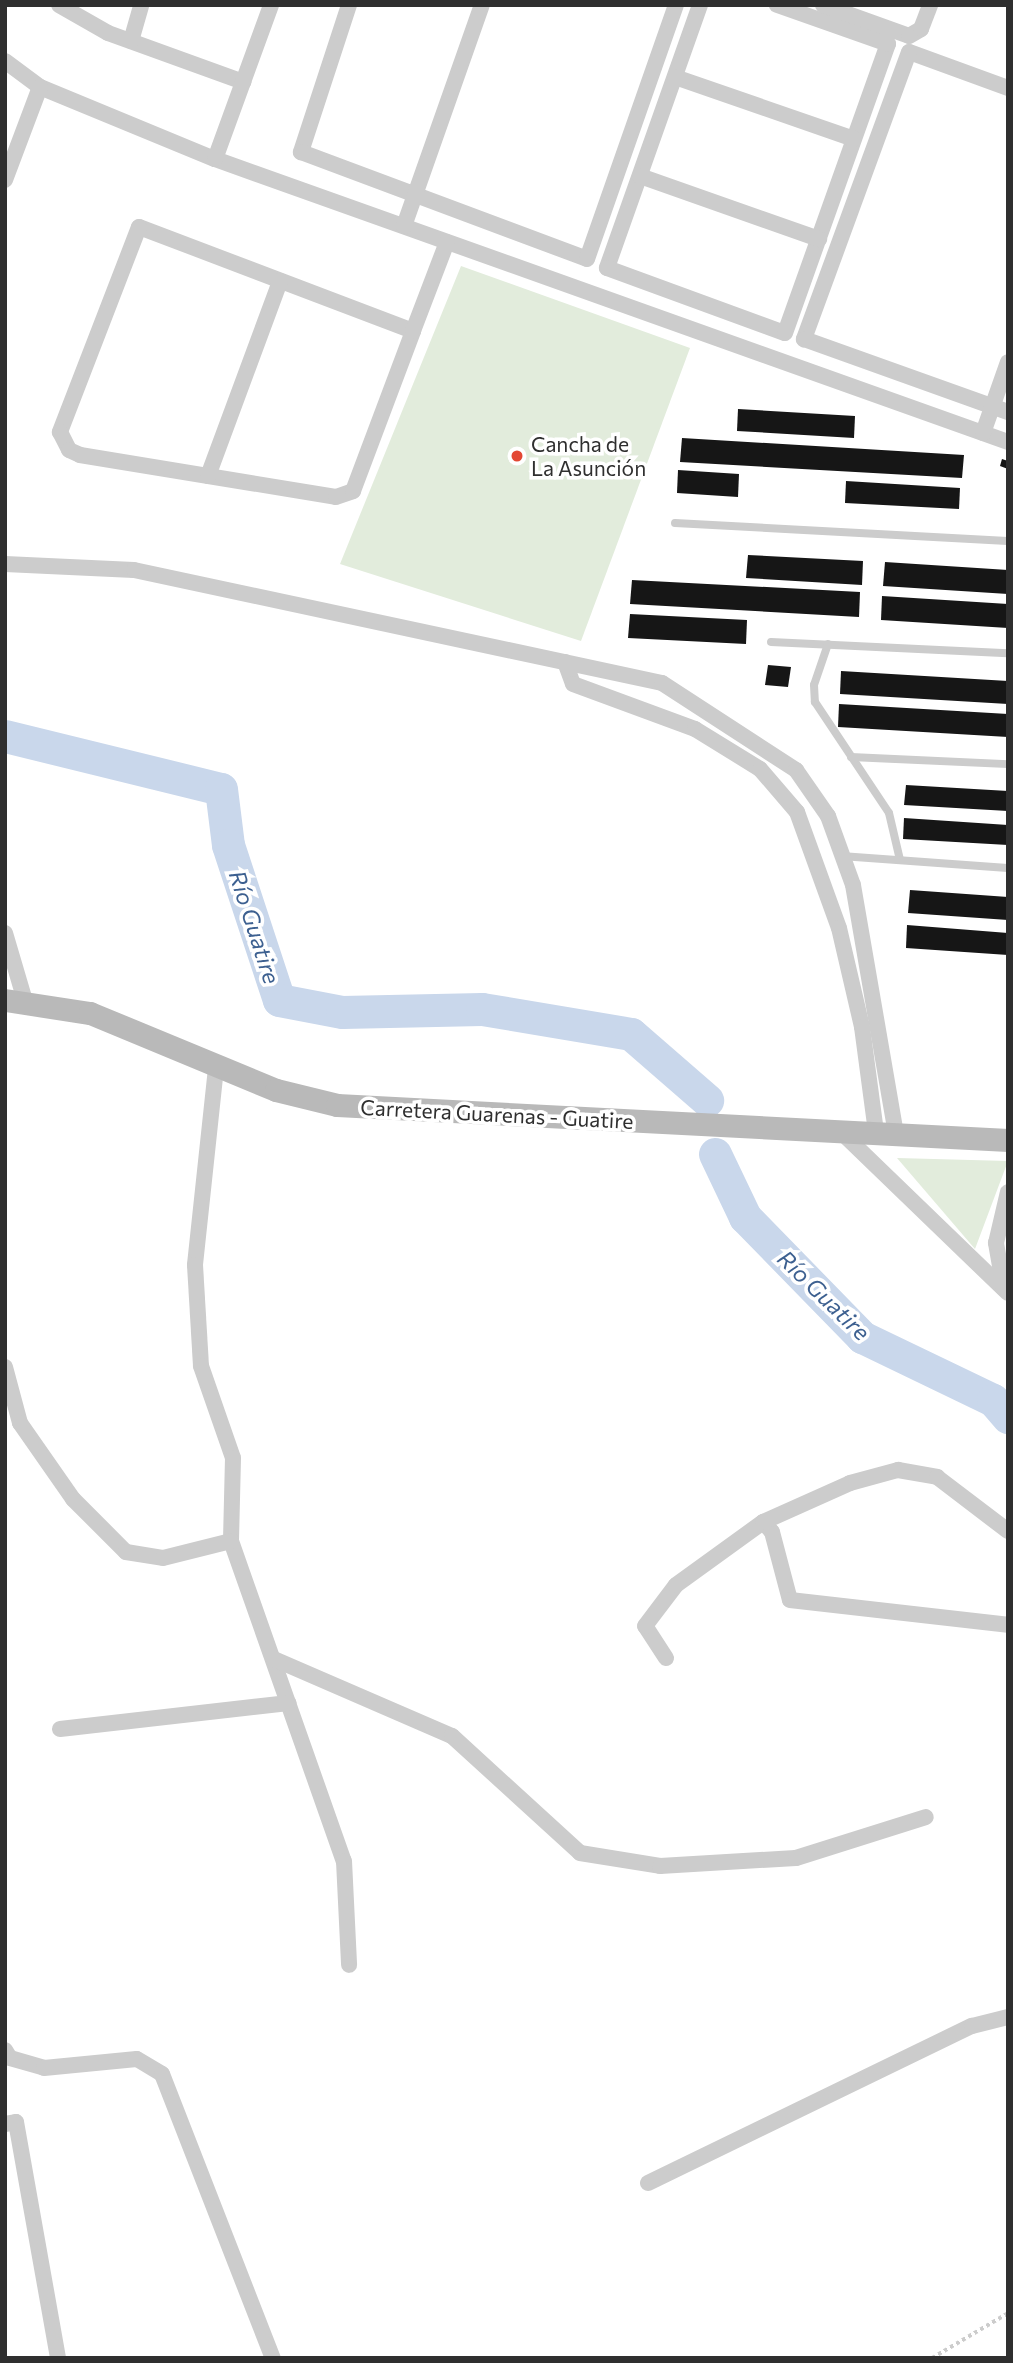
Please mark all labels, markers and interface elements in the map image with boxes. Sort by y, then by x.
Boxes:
place label: Cancha de La Asunción [531,431,646,481]
marker: Cancha de La Asunción [509,448,525,464]
water label: Río Guatire [224,867,286,987]
street label: Carretera Guarenas - Guatire [360,1094,634,1134]
water label: Río Guatire [772,1244,876,1346]

